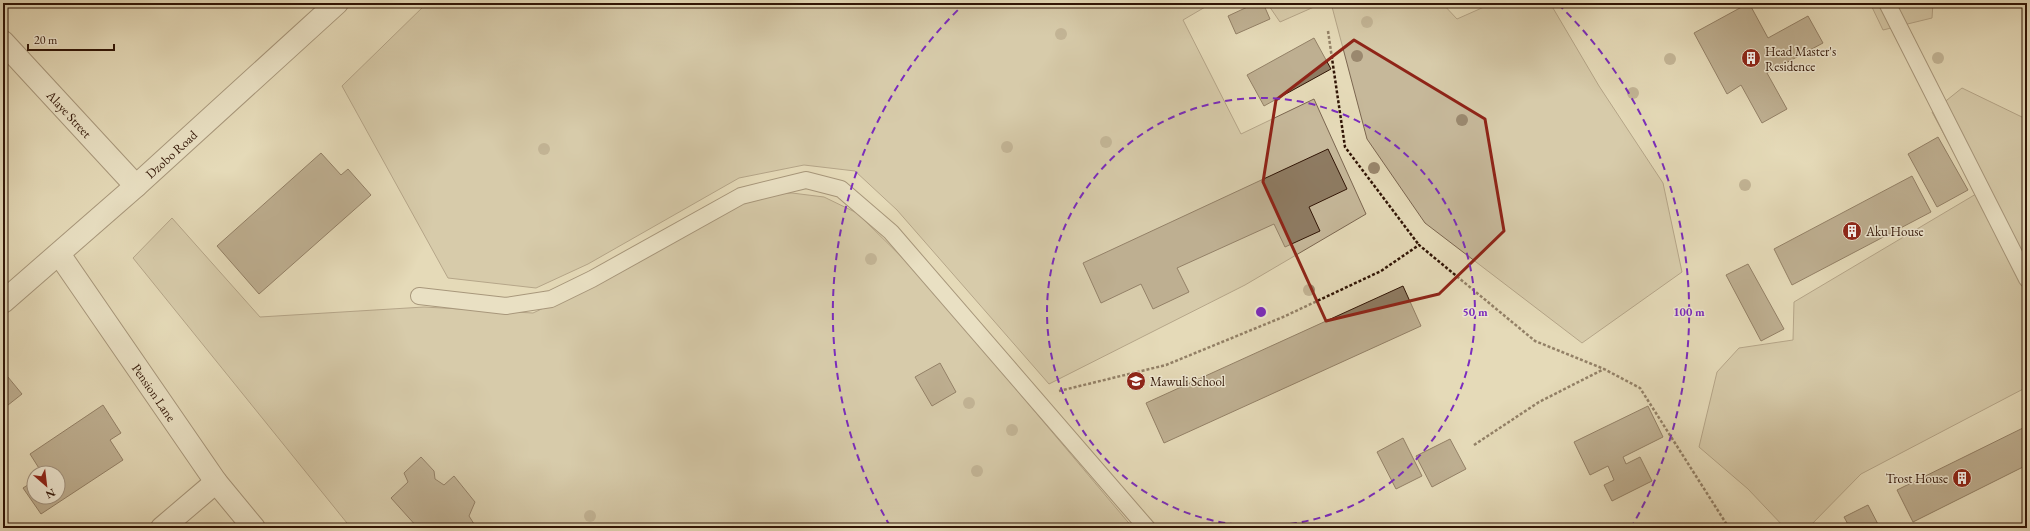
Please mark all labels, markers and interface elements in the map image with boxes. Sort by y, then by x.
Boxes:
scale bar [28,26,114,52]
text: 20 m [34,32,58,48]
place label: Head Master's Residence [1765,43,1836,75]
building icon: Head Master's Residence [1740,47,1762,69]
street label: Alaye Street [43,86,96,141]
street label: Dzobo Road [142,126,201,182]
building icon: Aku House [1841,220,1863,242]
place label: Aku House [1865,223,1924,240]
text: 50 m [1462,304,1488,320]
text: 100 m [1673,304,1705,320]
centre of rings [1254,305,1268,319]
street label: Pension Lane [128,360,180,425]
school or university icon: Mawuli School [1125,370,1147,392]
place label: Mawuli School [1150,373,1225,390]
north arrow [26,465,66,505]
building icon: Trost House [1951,467,1973,489]
place label: Trost House [1886,470,1948,487]
text: N [43,486,58,502]

